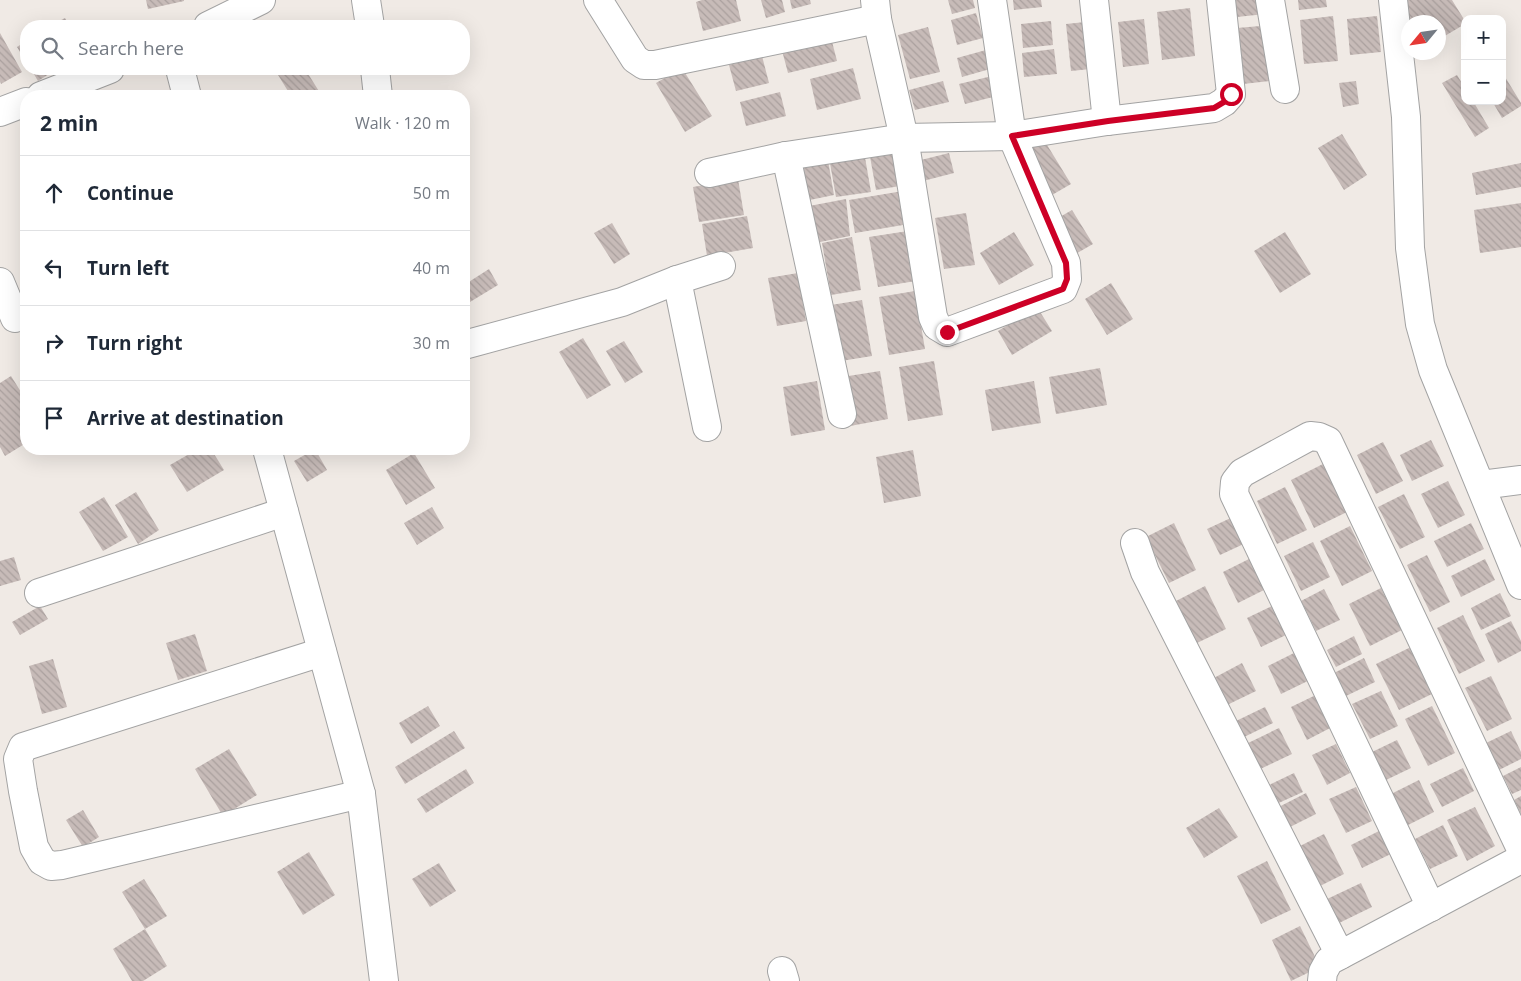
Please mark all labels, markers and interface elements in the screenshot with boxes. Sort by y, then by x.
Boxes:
north arrow [1401,15,1446,60]
map controls [1461,15,1506,105]
button: + [1461,15,1506,60]
search box [20,20,470,75]
icon: search [38,34,66,62]
text: Search here [78,35,184,61]
button: − [1461,60,1506,105]
route start [1220,83,1243,106]
text: 2 min [40,109,98,137]
text: Walk · 120 m [355,112,450,134]
icon: ahead [40,179,68,207]
text: Continue [87,180,174,206]
text: 50 m [413,182,450,204]
icon: left [40,254,68,282]
text: Turn left [87,255,169,281]
text: 40 m [413,257,450,279]
route end [936,321,959,344]
icon: right [40,329,68,357]
text: Turn right [87,330,182,356]
text: 30 m [413,332,450,354]
icon: arrive [40,404,68,432]
text: Arrive at destination [87,405,284,431]

